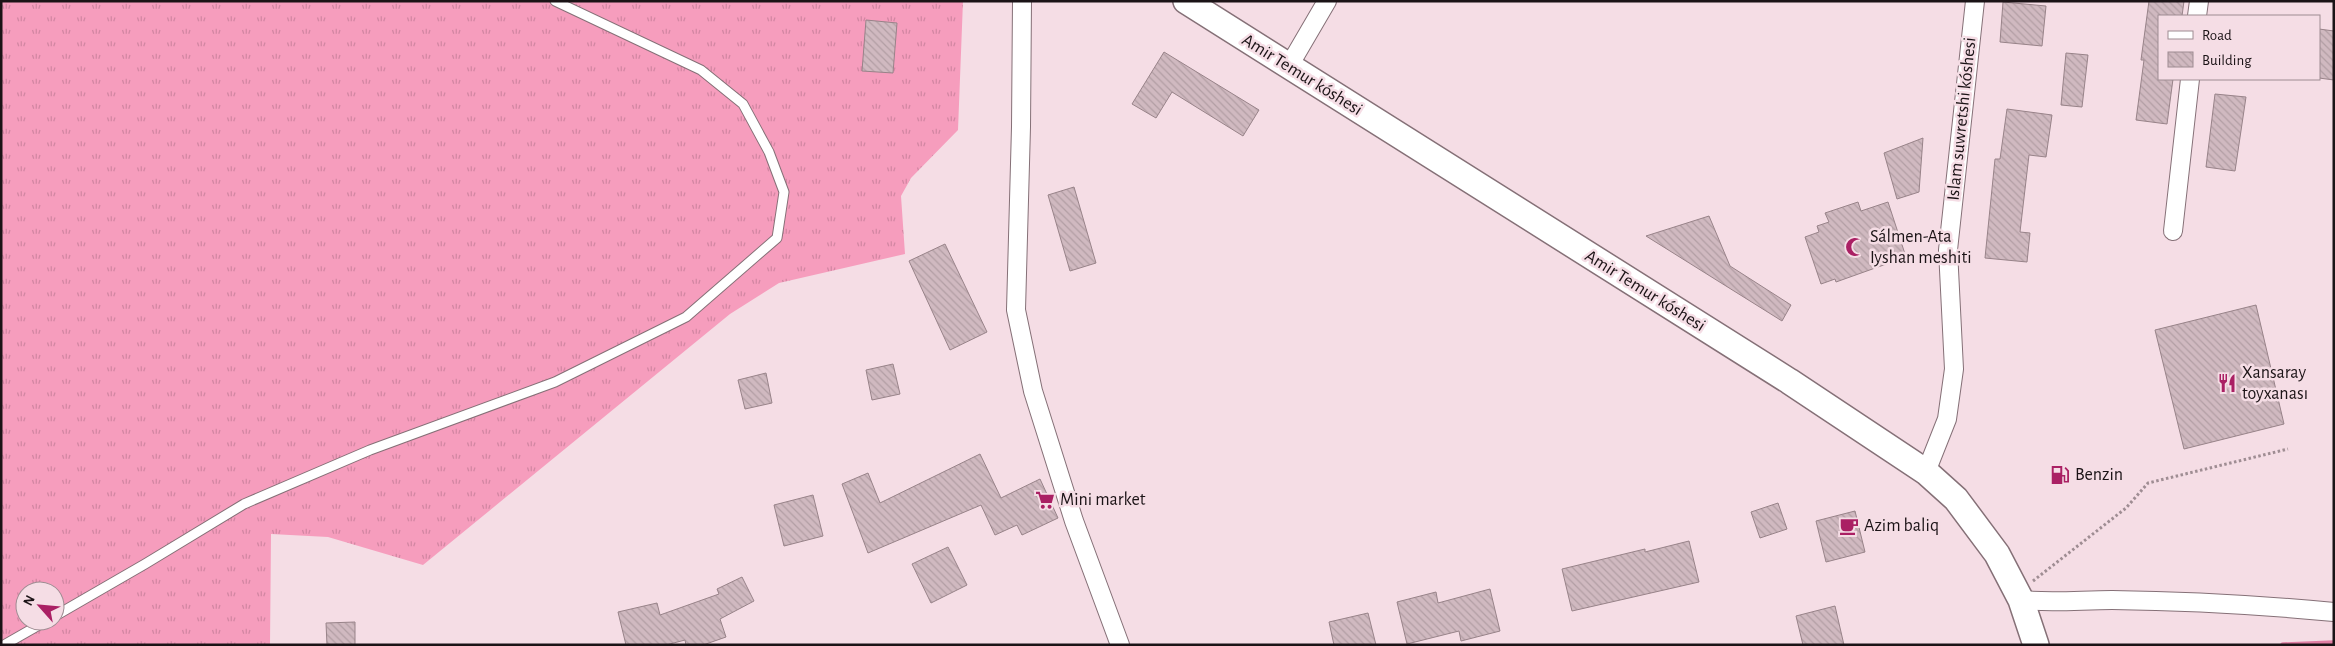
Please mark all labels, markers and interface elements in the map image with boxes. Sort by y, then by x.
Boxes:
legend [2158,15,2320,80]
text: Road [2202,28,2232,43]
street label: Amir Temur kóshesi [1239,31,1365,119]
street label: Islam suwretshi kóshesi [1944,36,1980,202]
text: Building [2202,53,2252,68]
place label: Sálmen-Ata Iyshan meshiti [1870,228,1972,267]
mosque icon: Sálmen-Ata Iyshan meshiti [1844,236,1866,258]
street label: Amir Temur kóshesi [1582,247,1708,335]
place label: Xansaray toyxanası [2242,364,2308,403]
restaurant icon: Xansaray toyxanası [2216,372,2238,394]
fuel station icon: Benzin [2049,464,2071,486]
place label: Benzin [2075,466,2123,484]
supermarket icon: Mini market [1034,489,1056,511]
place label: Mini market [1060,491,1146,509]
cafe icon: Azim baliq [1838,515,1860,537]
place label: Azim baliq [1864,517,1939,535]
north arrow [15,581,65,631]
text: N [21,593,38,608]

